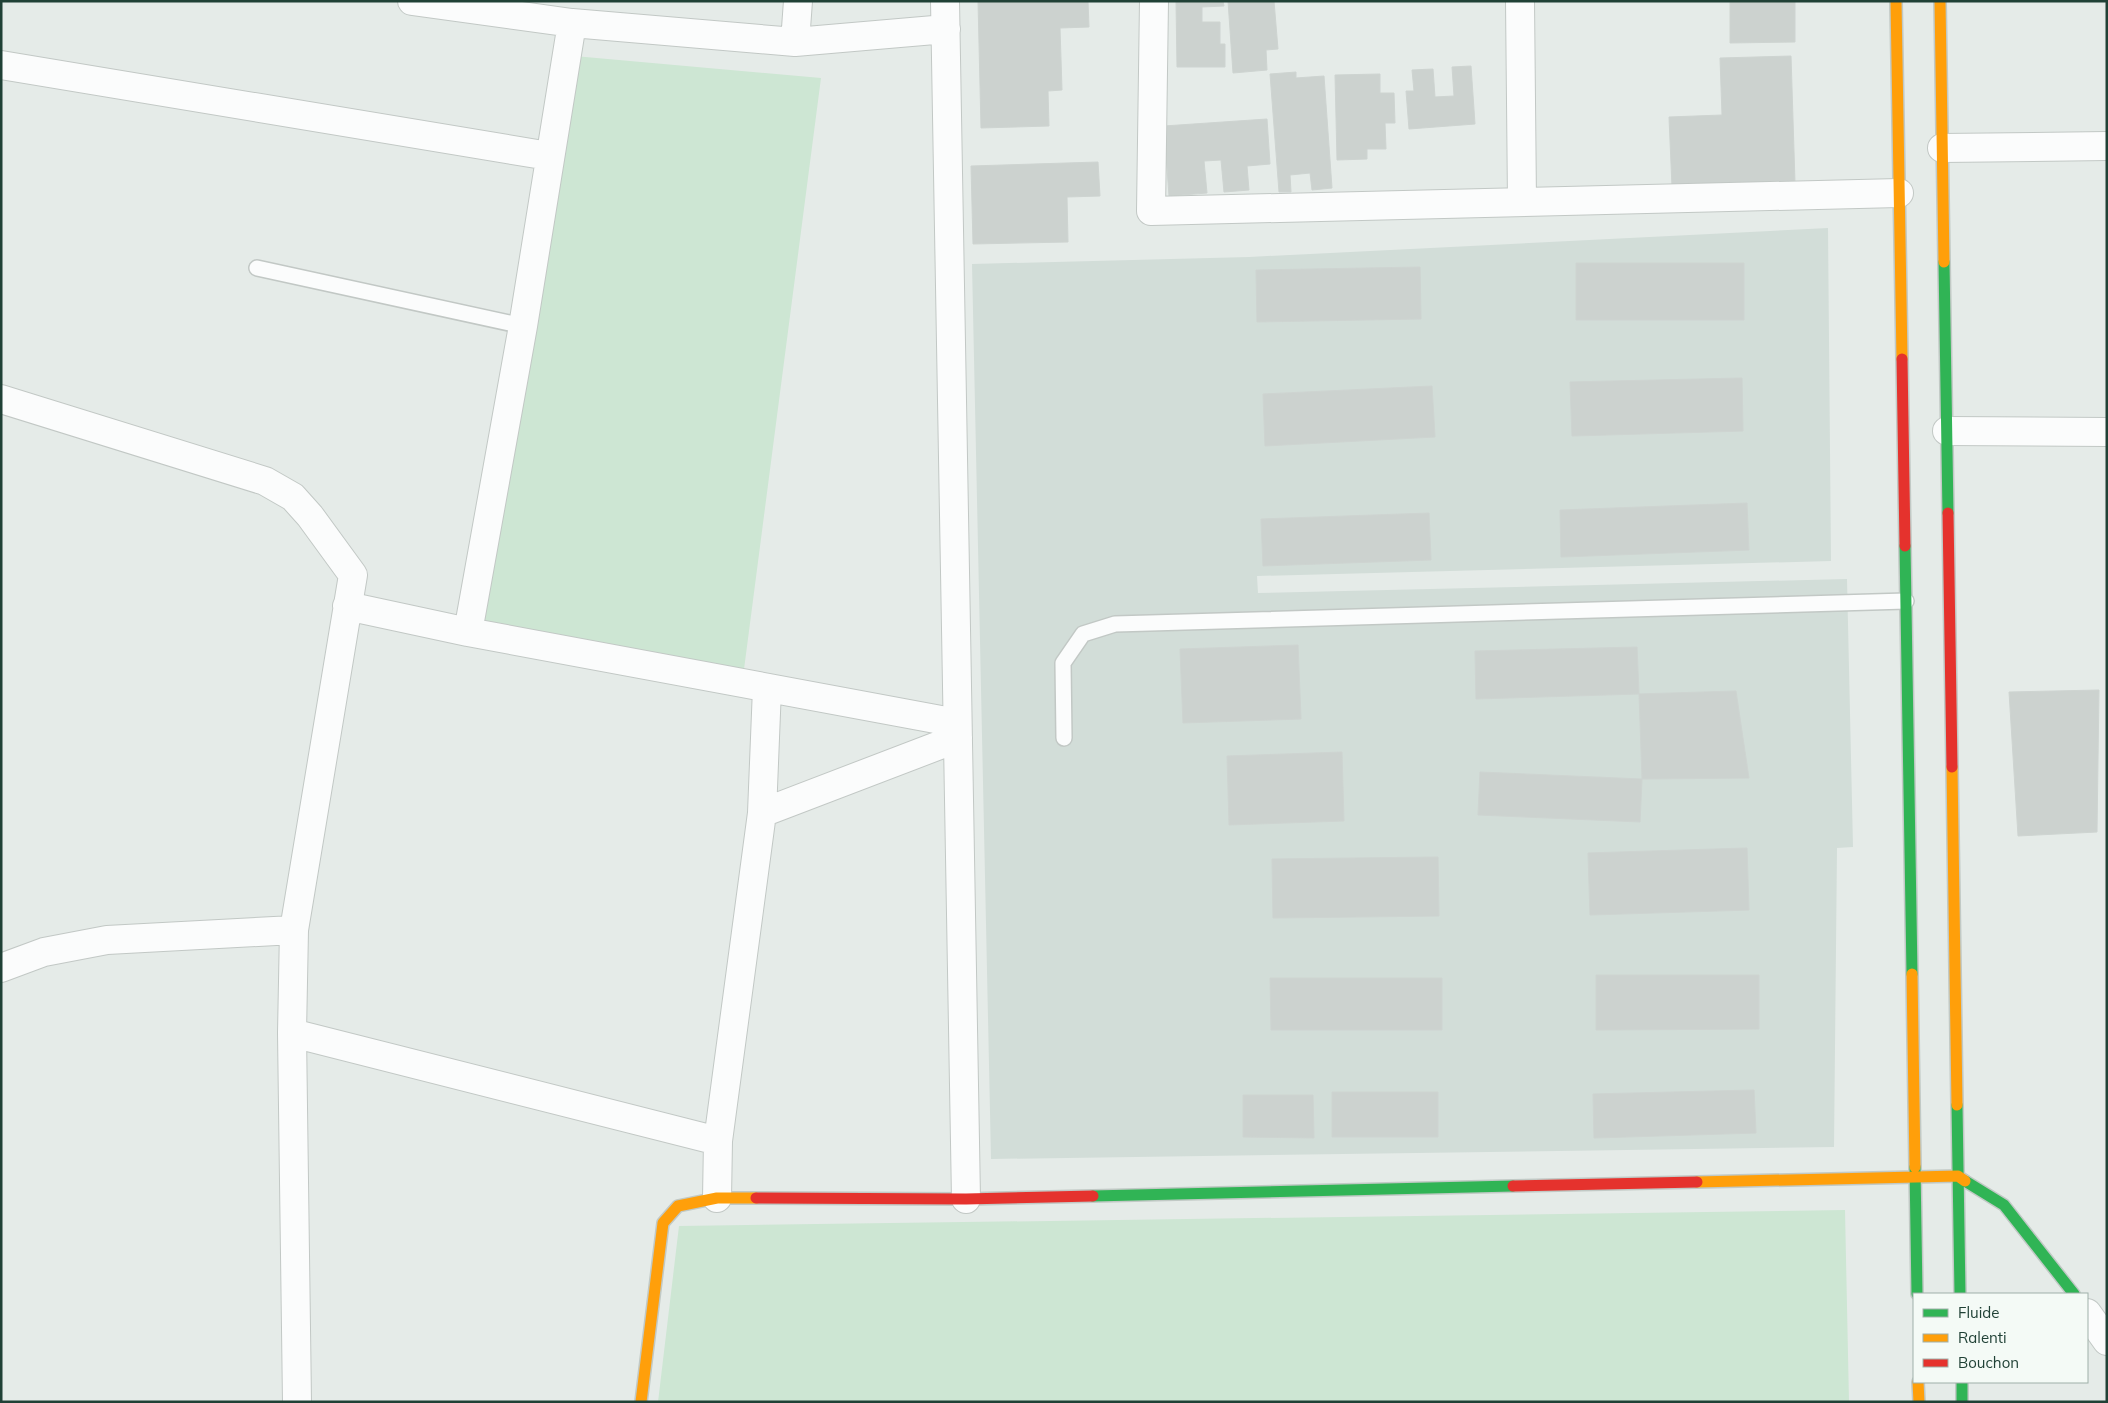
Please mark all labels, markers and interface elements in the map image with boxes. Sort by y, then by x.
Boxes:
legend [1913,1293,2088,1383]
text: Fluide [1958,1303,1999,1322]
text: Ralenti [1958,1328,2007,1347]
text: Bouchon [1958,1353,2019,1372]

